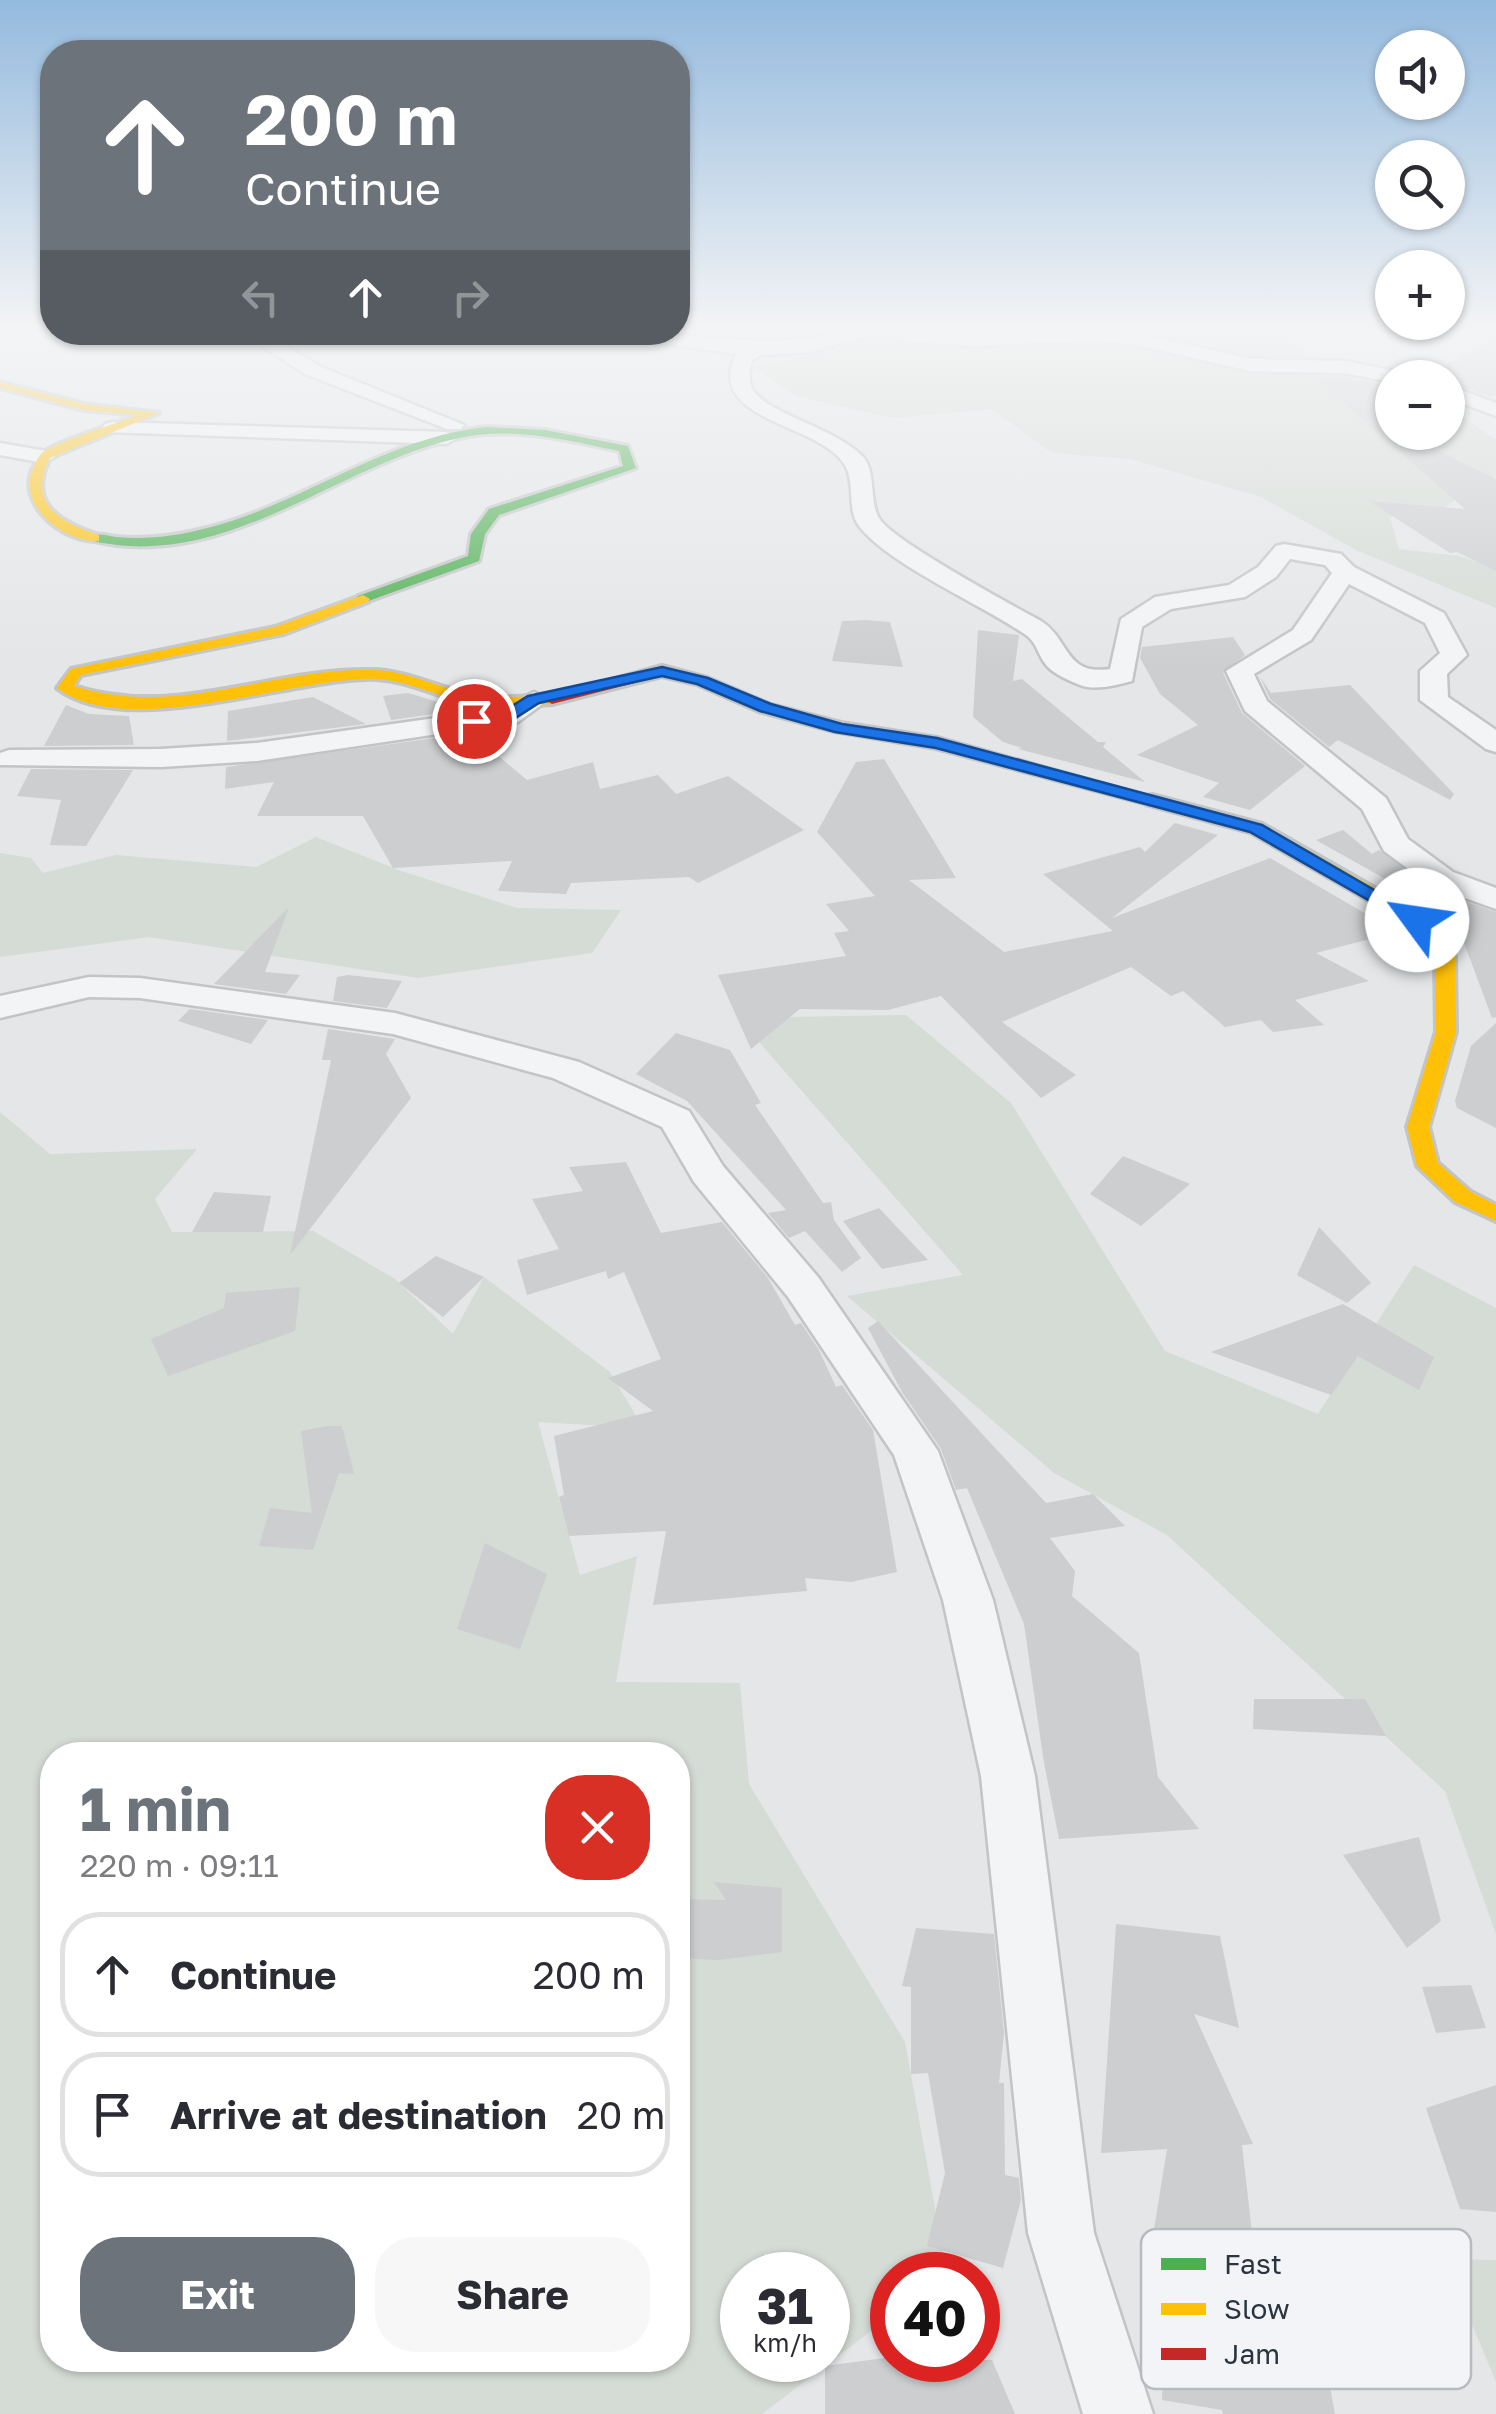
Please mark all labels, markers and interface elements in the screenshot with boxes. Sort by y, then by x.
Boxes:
map controls [1375,30,1465,450]
button: sound [1375,30,1465,120]
text: 200 m [245,76,457,160]
icon: ahead [80,80,210,210]
button: search [1375,140,1465,230]
text: Continue [245,161,441,215]
button: + [1375,250,1465,340]
icon: left [233,270,288,325]
icon: ahead [338,270,393,325]
icon: right [443,270,498,325]
button: − [1375,360,1465,450]
pin [432,679,517,764]
icon: arrive [447,694,502,749]
position arrow [1365,868,1469,972]
text: 1 min [80,1772,231,1844]
button: close [545,1775,650,1880]
text: 220 m · 09:11 [80,1846,279,1884]
icon: ahead [85,1947,140,2002]
text: Continue [170,1952,336,1997]
text: 200 m [533,1952,645,1997]
icon: arrive [85,2087,140,2142]
text: Arrive at destination [170,2092,547,2137]
text: 20 m [577,2092,665,2137]
legend [1141,2229,1471,2389]
button: Exit [80,2237,355,2352]
button: Share [375,2237,650,2352]
text: Fast [1224,2247,1282,2280]
speed limit sign: 40 [870,2252,1000,2382]
text: 31 [757,2275,813,2335]
text: Slow [1224,2292,1290,2325]
text: km/h [753,2327,817,2358]
text: Jam [1224,2337,1280,2370]

